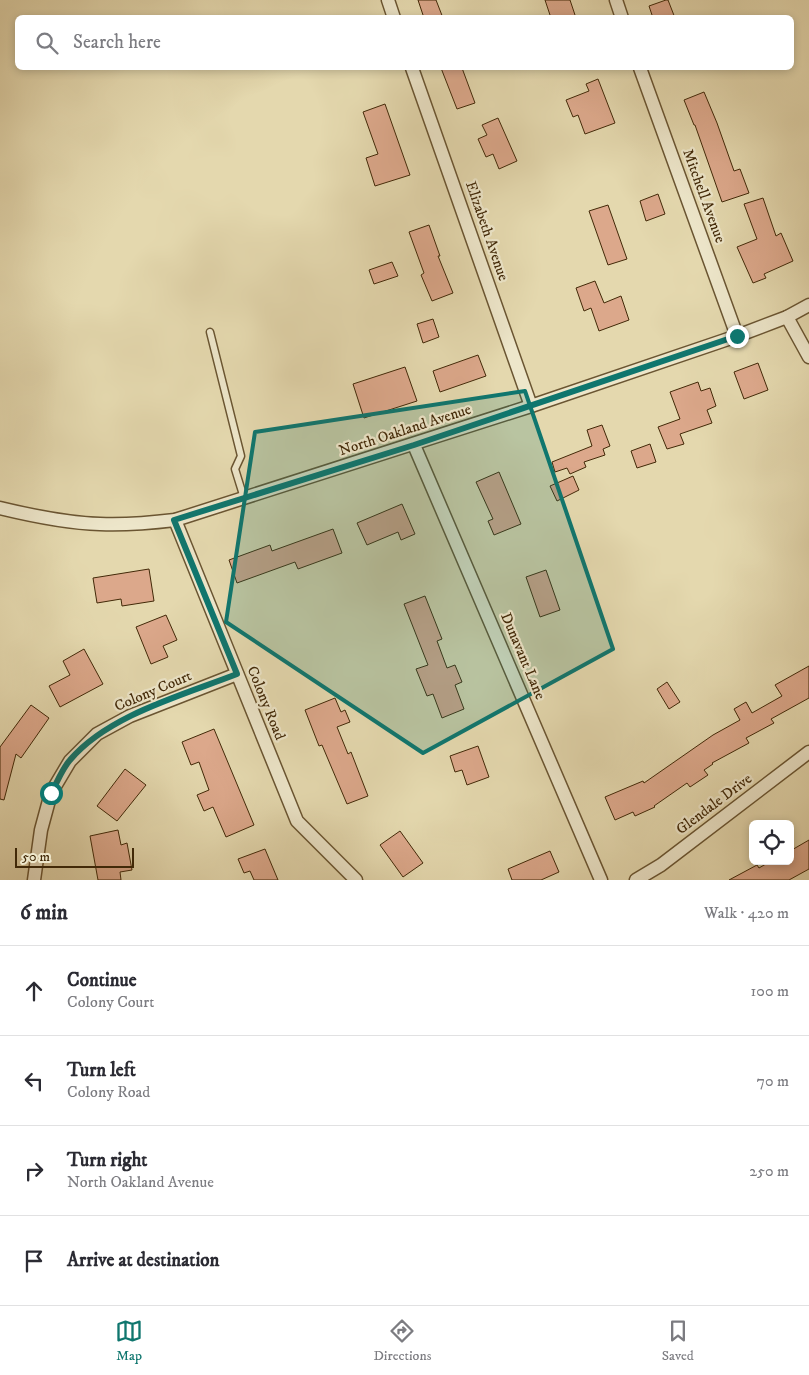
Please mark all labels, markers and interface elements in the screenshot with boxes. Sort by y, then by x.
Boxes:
search box [15,15,794,70]
icon: search [33,29,61,57]
text: Search here [73,31,161,54]
street label: Mitchell Avenue [678,147,730,245]
street label: Elizabeth Avenue [461,179,513,283]
route end [726,325,749,348]
street label: North Oakland Avenue [337,400,473,460]
street label: Dunavant Lane [496,610,550,702]
street label: Colony Road [243,663,290,743]
street label: Colony Court [112,666,195,716]
street label: Glendale Drive [672,769,756,839]
route start [40,782,63,805]
map controls [749,820,794,865]
button: locate [749,820,794,865]
scale bar [15,845,134,868]
text: 50 m [22,848,50,866]
text: 6 min [20,900,68,926]
text: Walk · 420 m [704,903,789,923]
text: Continue [67,969,137,992]
icon: ahead [20,977,48,1005]
text: 100 m [751,981,789,1001]
text: Colony Court [67,992,154,1012]
text: Turn left [67,1059,136,1082]
icon: left [20,1067,48,1095]
text: 70 m [757,1071,789,1091]
text: Colony Road [67,1082,150,1102]
text: Turn right [67,1149,147,1172]
icon: right [20,1157,48,1185]
text: 250 m [749,1161,789,1181]
text: North Oakland Avenue [67,1172,214,1192]
icon: arrive [20,1247,48,1275]
text: Arrive at destination [67,1249,219,1272]
tab: Map [115,1317,143,1365]
tab: Directions [373,1317,431,1365]
tab: Saved [662,1317,694,1365]

